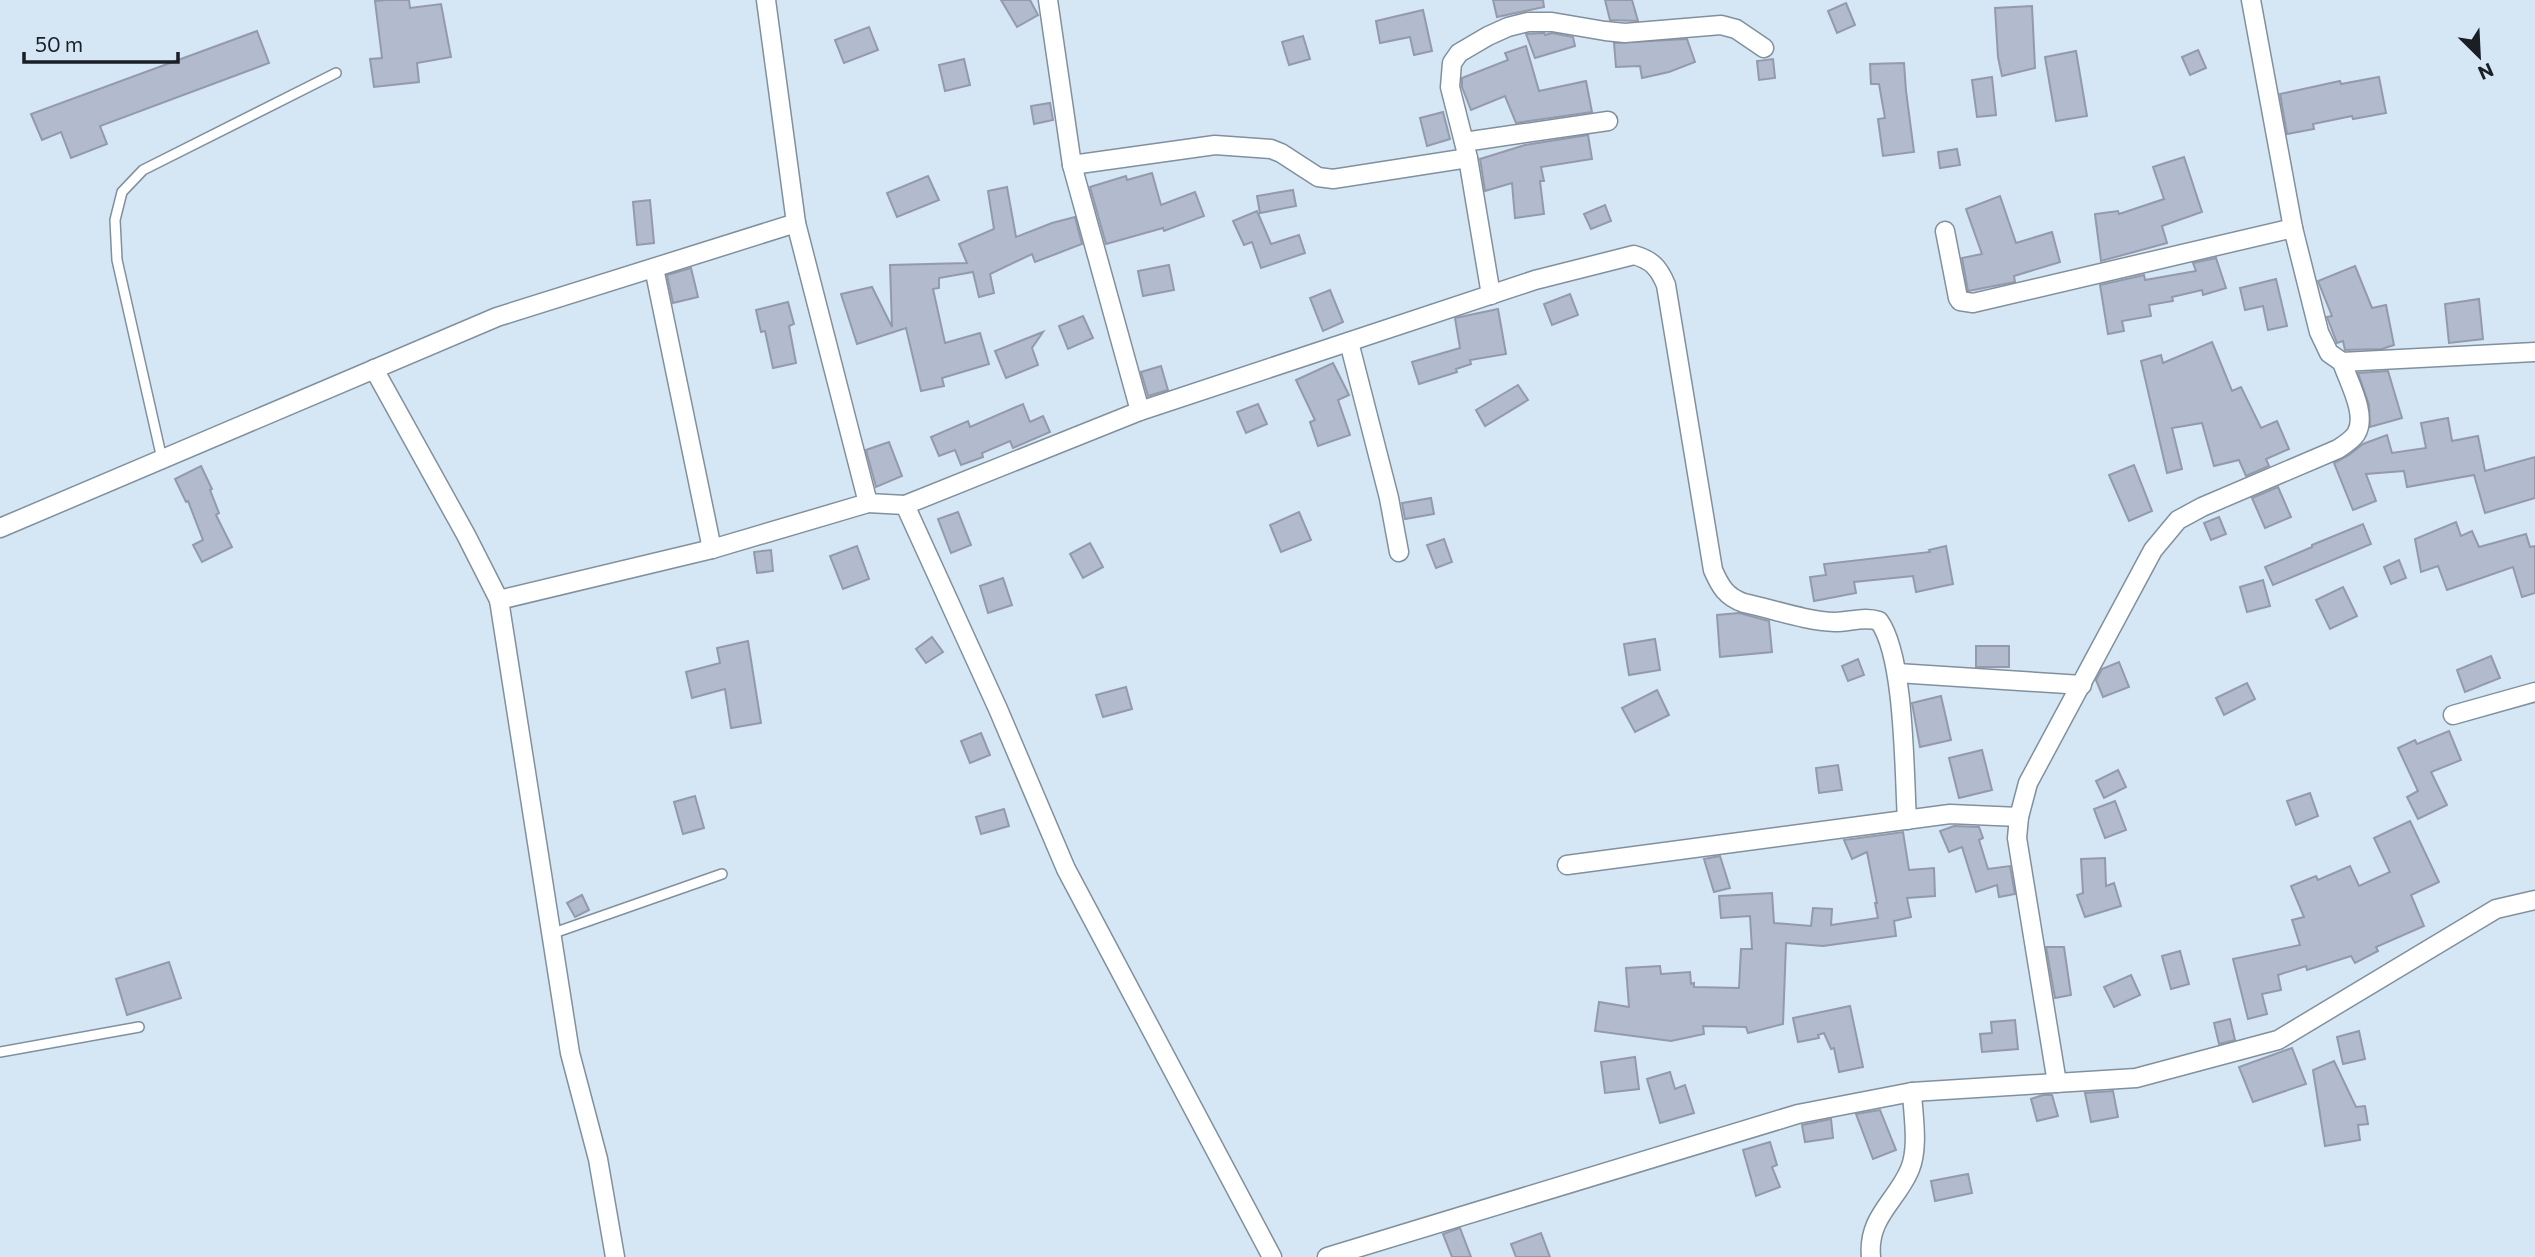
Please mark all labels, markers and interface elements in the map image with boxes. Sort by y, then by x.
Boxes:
scale bar [24,21,178,65]
north arrow [2444,21,2514,91]
text: 50 m [35,31,83,56]
text: N [2475,59,2497,85]

